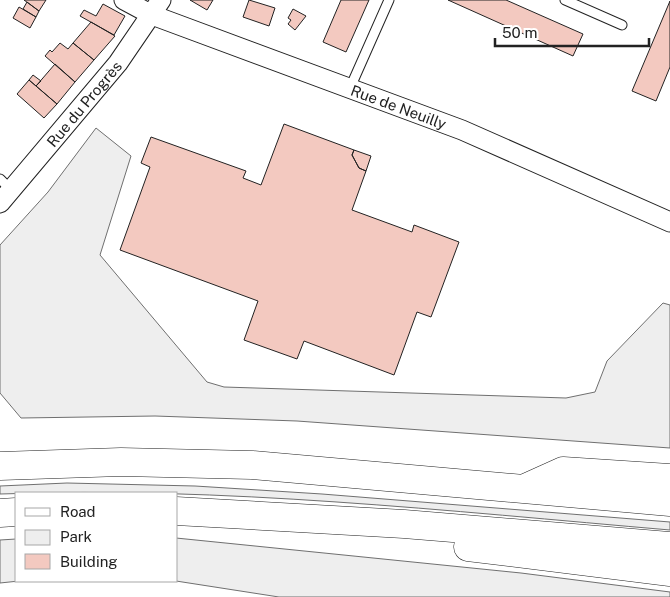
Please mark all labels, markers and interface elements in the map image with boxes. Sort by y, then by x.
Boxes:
scale bar [495,15,649,47]
text: 50 m [502,24,537,41]
street label: Rue du Progrès [43,57,125,150]
street label: Rue de Neuilly [349,81,449,132]
legend [15,492,178,582]
text: Road [60,503,96,520]
text: Park [60,528,92,545]
text: Building [60,553,118,570]

